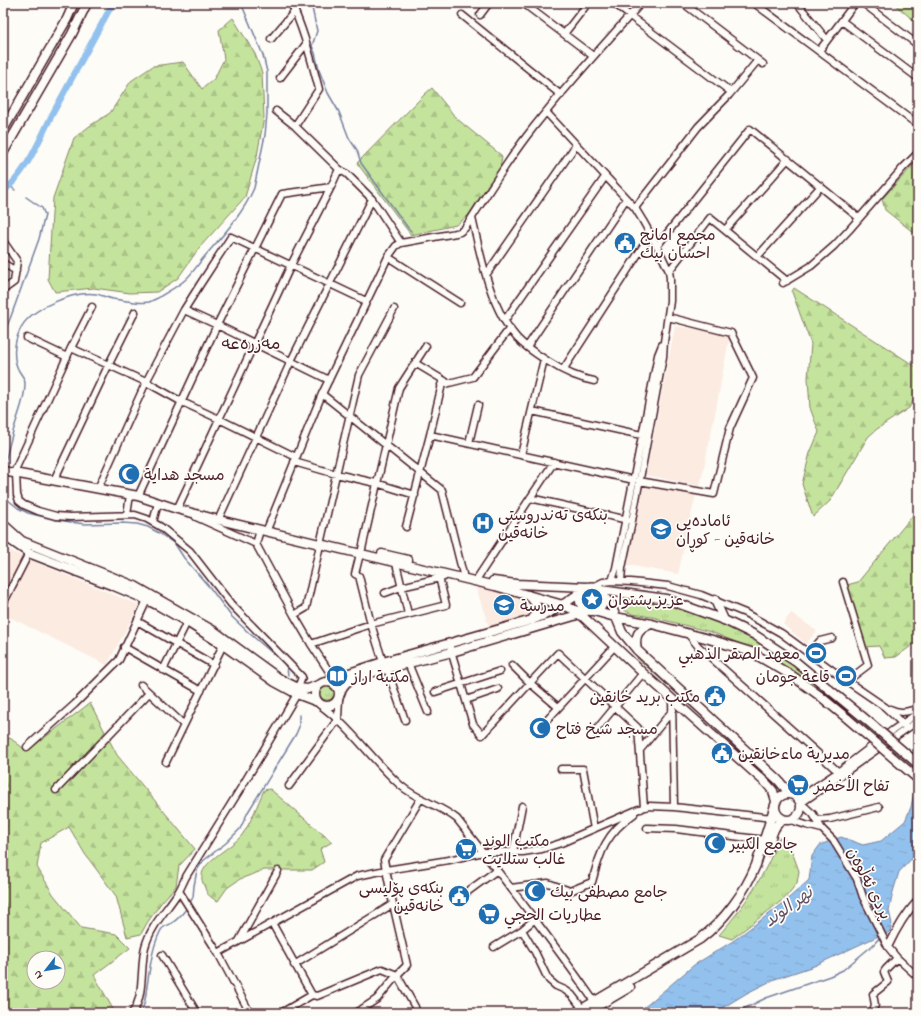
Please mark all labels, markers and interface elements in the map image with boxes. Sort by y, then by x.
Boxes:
place label: مجمع امانج احسان بيك [640,224,716,266]
public building icon: مجمع امانج احسان بيك [612,230,638,256]
district label: مەزرەعە [222,332,280,357]
mosque icon: مسجد هداية [116,461,142,487]
place label: مسجد هداية [144,464,225,488]
place label: بنکەی تەندروستی خانەقین [498,504,608,546]
hospital icon: بنکەی تەندروستی خانەقین [470,510,496,536]
place label: ئامادەیی خانەقین - کوڕان [676,510,775,553]
school or university icon: ئامادەیی خانەقین - کوڕان [648,516,674,542]
place icon: عزيز پشتوان [579,586,605,612]
place label: عزيز پشتوان [608,589,684,613]
school or university icon: مدرسة [491,592,517,618]
place label: مدرسة [520,595,565,619]
sports icon: معهد الصقر الذهبي [803,640,829,666]
place label: معهد الصقر الذهبي [678,643,800,668]
library icon: مكتبة اراز [324,663,350,689]
sports icon: قاعة جومان [833,663,859,689]
place label: مكتبة اراز [350,666,409,690]
place label: قاعة جومان [756,666,830,690]
public building icon: مكتب بريد خانقين [702,683,728,709]
place label: مكتب بريد خانقين [590,686,700,710]
mosque icon: مسجد شيخ فتاح [527,715,553,741]
place label: مسجد شيخ فتاح [556,718,658,742]
public building icon: مديرية ماءخانقين [709,740,735,766]
place label: مديرية ماءخانقين [738,743,850,767]
supermarket icon: تفاح الأخضر [785,772,811,798]
place label: تفاح الأخضر [812,775,889,799]
place label: مكتب الوند غالب ستلايت [482,830,565,872]
mosque icon: جامع الكبير [702,830,728,856]
place label: جامع الكبير [728,833,798,857]
supermarket icon: مكتب الوند غالب ستلايت [453,836,479,862]
street label: پردی ئەڵوەن [840,843,898,924]
place label: بنکەی پۆلیسی خانەقین [359,877,444,919]
mosque icon: جامع مصطفى بيك [522,878,548,904]
water label: نهر الوند [759,880,820,934]
place label: جامع مصطفى بيك [550,881,668,905]
public building icon: بنکەی پۆلیسی خانەقین [446,883,472,909]
supermarket icon: عطاريات الحجي [476,901,502,927]
place label: عطاريات الحجي [504,904,602,929]
north arrow [26,950,66,990]
text: N [30,967,47,982]

